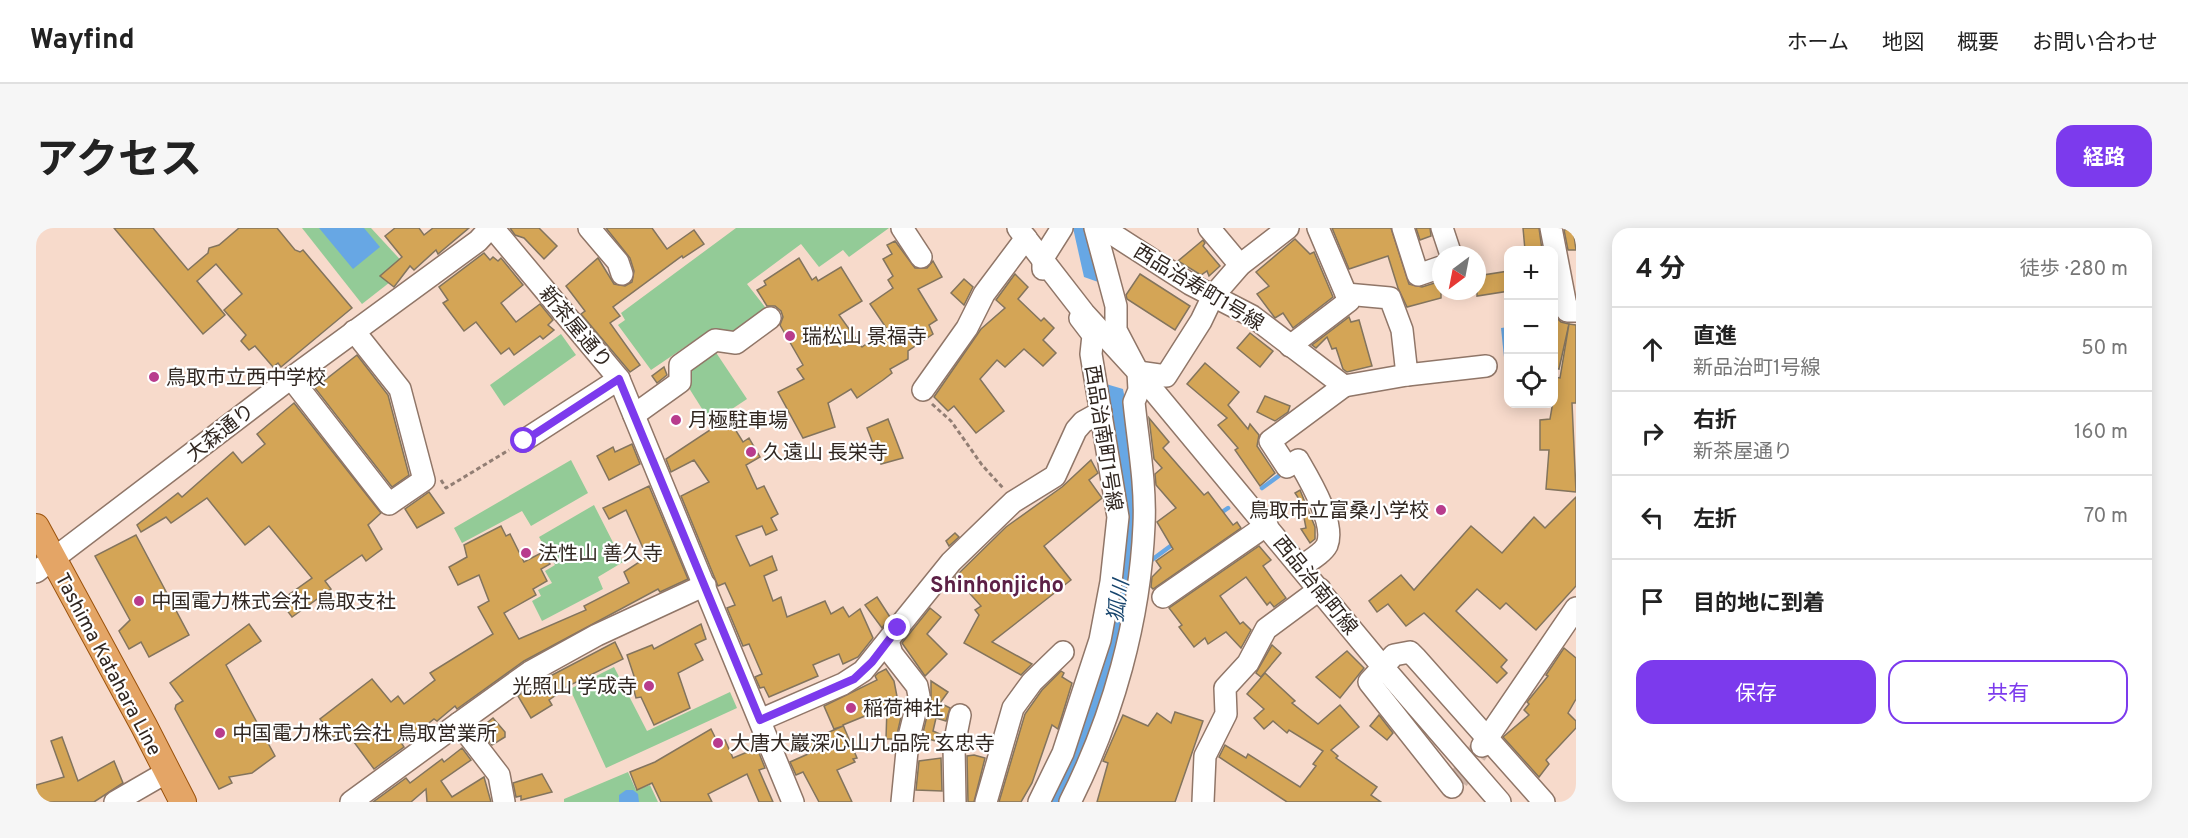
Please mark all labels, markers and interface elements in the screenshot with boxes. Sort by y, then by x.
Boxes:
text: Wayfind [30,23,135,59]
text: ホーム [1787,30,1849,57]
text: 地図 [1882,30,1924,57]
text: 概要 [1957,30,1999,57]
text: お問い合わせ [2032,30,2158,57]
button: 経路 [2056,125,2152,187]
text: アクセス [36,136,202,189]
street label: 西品治寿町1号線 [1128,240,1268,338]
north arrow [1432,246,1486,300]
map controls [1504,246,1558,408]
button: + [1504,246,1558,300]
text: 4 分 [1636,254,1685,287]
text: 徒歩 · 280 m [2020,257,2128,283]
street label: 新茶屋通り [532,282,617,375]
button: − [1504,300,1558,354]
text: 直進 [1693,324,1737,351]
place label: 瑞松山 景福寺 [802,325,927,351]
marker: 瑞松山 景福寺 [783,329,797,343]
icon: ahead [1636,333,1669,366]
text: 50 m [2081,336,2128,362]
button: locate [1504,354,1558,408]
text: 新品治町1号線 [1693,356,1820,382]
street label: 西品治南町1号線 [1078,363,1126,513]
place label: 鳥取市立西中学校 [166,366,326,392]
marker: 鳥取市立西中学校 [147,370,161,384]
street label: 大森通り [182,399,261,468]
text: 右折 [1693,408,1737,435]
place label: 月極駐車場 [688,409,788,435]
marker: 月極駐車場 [669,413,683,427]
icon: right [1636,417,1669,450]
text: 160 m [2074,420,2128,446]
route start [510,427,536,453]
text: 新茶屋通り [1693,440,1793,466]
place label: 久遠山 長栄寺 [763,441,888,467]
marker: 久遠山 長栄寺 [744,445,758,459]
place label: 鳥取市立富桑小学校 [1249,499,1429,525]
icon: left [1636,501,1669,534]
marker: 鳥取市立富桑小学校 [1434,503,1448,517]
text: 70 m [2084,504,2128,530]
text: 左折 [1693,507,1737,534]
street label: 西品治南町線 [1267,531,1362,641]
place label: 法性山 善久寺 [538,542,663,568]
marker: 法性山 善久寺 [519,546,533,560]
street label: Tashima Katahara Line [48,569,166,761]
district label: Shinhonjicho [930,573,1064,600]
water label: 狐川 [1103,576,1136,624]
icon: arrive [1636,585,1669,618]
place label: 中国電力株式会社 鳥取支社 [151,590,396,616]
text: 目的地に到着 [1693,591,1825,618]
marker: 中国電力株式会社 鳥取支社 [132,594,146,608]
route end [884,614,910,640]
button: 保存 [1636,660,1876,724]
button: 共有 [1888,660,2128,724]
place label: 光照山 学成寺 [512,675,637,701]
marker: 光照山 学成寺 [642,679,656,693]
place label: 稲荷神社 [863,697,943,723]
marker: 稲荷神社 [844,701,858,715]
place label: 中国電力株式会社 鳥取営業所 [232,722,497,748]
marker: 中国電力株式会社 鳥取営業所 [213,726,227,740]
place label: 大唐大巖深心山九品院 玄忠寺 [730,732,995,758]
marker: 大唐大巖深心山九品院 玄忠寺 [711,736,725,750]

